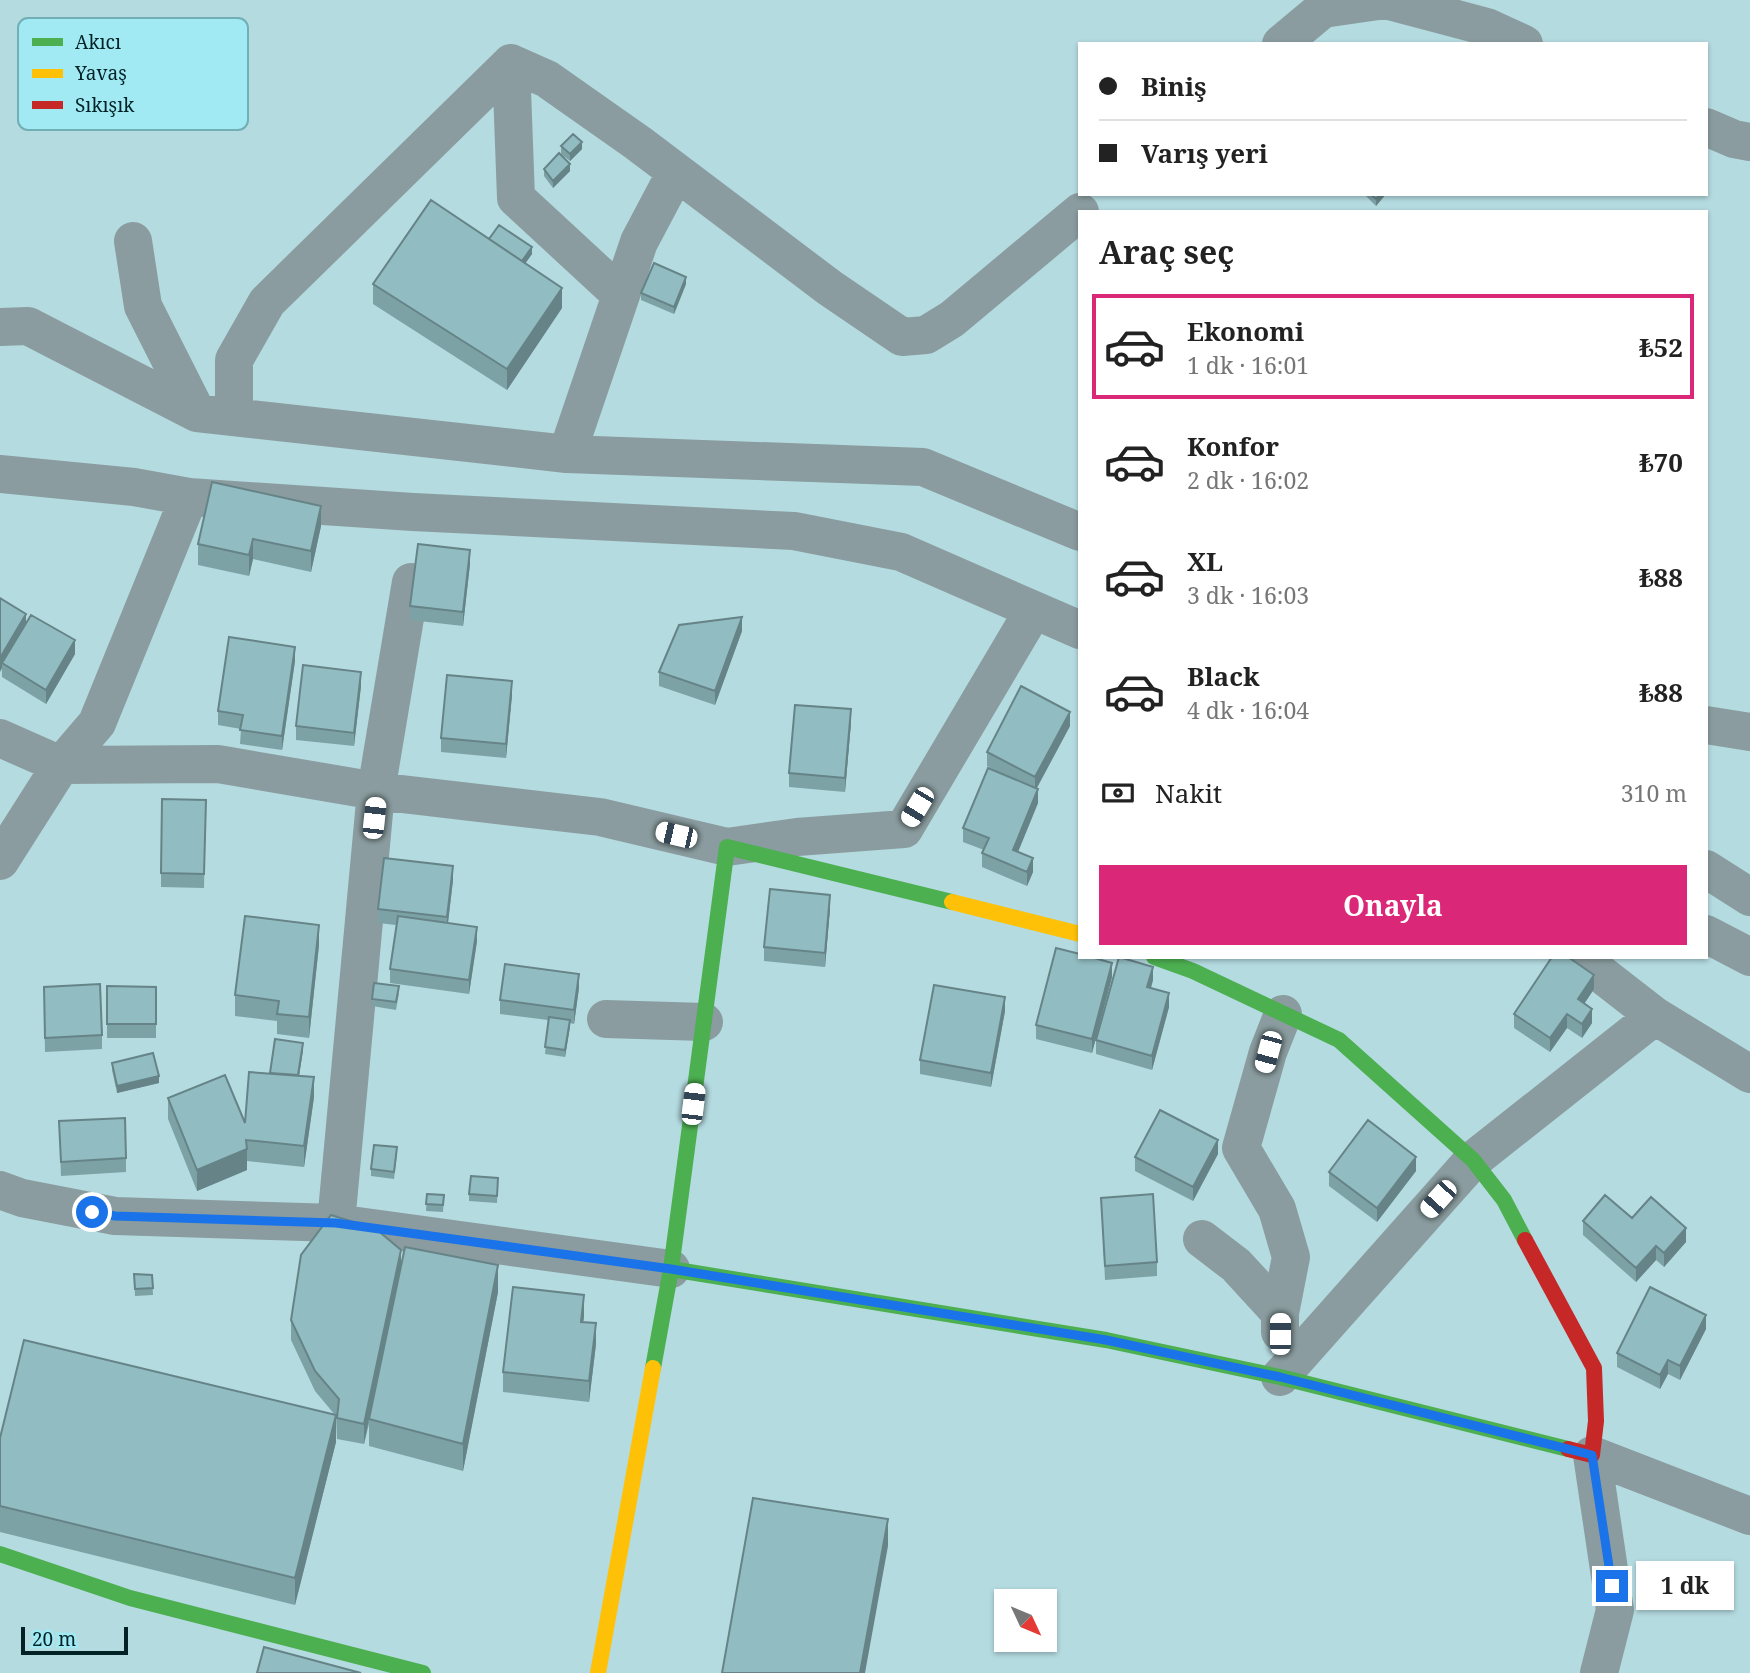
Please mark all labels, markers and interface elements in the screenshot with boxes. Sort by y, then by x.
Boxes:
legend [18,18,248,130]
text: Akıcı [75,29,121,55]
text: Yavaş [74,60,127,86]
text: Biniş [1141,68,1207,104]
text: Sıkışık [75,92,135,118]
text: Varış yeri [1141,135,1268,171]
text: Araç seç [1099,230,1234,273]
text: Ekonomi [1187,313,1304,349]
icon: car [1103,315,1166,378]
text: ₺52 [1639,329,1683,365]
text: 1 dk · 16:01 [1187,349,1309,381]
text: Konfor [1187,428,1279,464]
icon: car [1103,430,1166,493]
text: ₺70 [1639,444,1683,480]
text: 2 dk · 16:02 [1187,464,1309,496]
text: XL [1187,543,1223,579]
icon: car [1103,545,1166,608]
text: ₺88 [1639,559,1683,595]
text: 3 dk · 16:03 [1187,579,1309,611]
text: Black [1187,658,1260,694]
icon: car [1103,660,1166,723]
text: ₺88 [1639,674,1683,710]
text: 4 dk · 16:04 [1187,694,1309,726]
icon: cash [1099,774,1137,812]
text: Nakit [1155,775,1222,811]
text: 310 m [1621,777,1687,809]
car [898,784,937,830]
car [362,796,387,840]
car [654,820,699,850]
button: Onayla [1099,865,1687,945]
car [1253,1029,1284,1075]
car [681,1082,706,1126]
car [1417,1176,1460,1222]
route start [76,1196,108,1228]
car [1270,1313,1291,1355]
callout: 1 dk [1636,1562,1734,1610]
text: 1 dk [1661,1569,1709,1601]
route end [1596,1570,1628,1602]
north arrow [994,1589,1057,1652]
map controls [994,1589,1057,1652]
scale bar [21,1624,128,1656]
text: 20 m [32,1626,76,1652]

